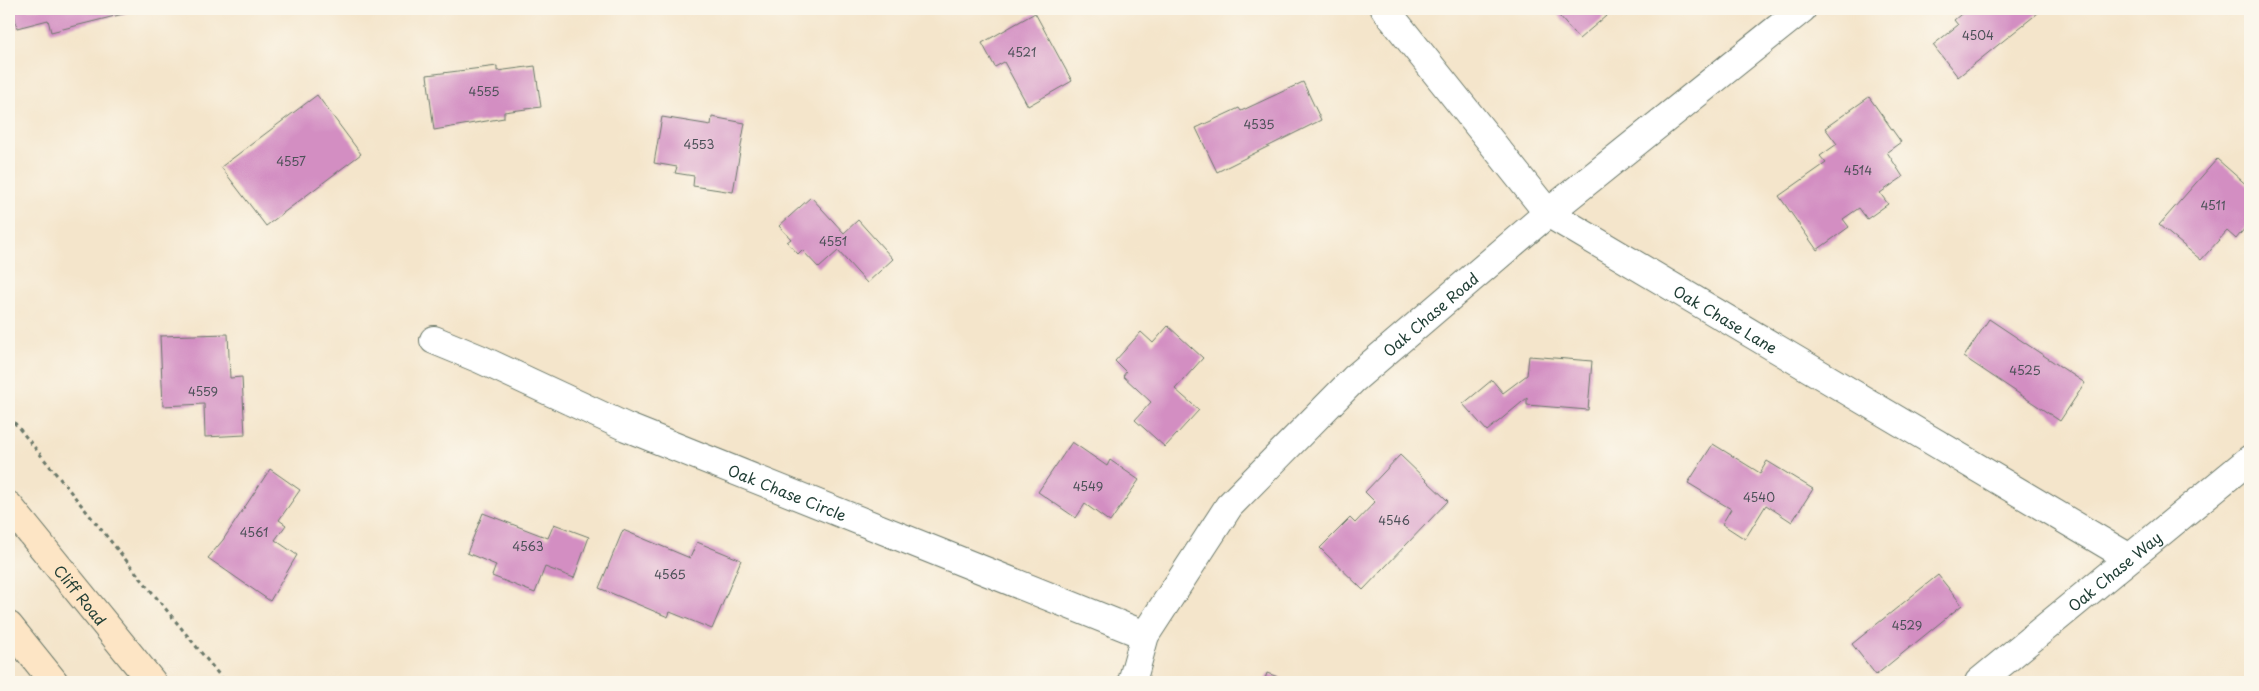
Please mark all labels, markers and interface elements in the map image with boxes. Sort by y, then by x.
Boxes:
house number: 4504 [1962,26,1994,44]
house number: 4521 [1008,43,1036,61]
house number: 4555 [469,82,499,100]
house number: 4535 [1243,115,1275,133]
house number: 4553 [684,135,714,153]
house number: 4557 [276,152,306,170]
house number: 4514 [1844,161,1872,179]
house number: 4511 [2200,196,2226,214]
house number: 4551 [819,232,847,250]
street label: Oak Chase Road [1377,266,1483,361]
street label: Oak Chase Lane [1669,279,1783,358]
house number: 4525 [2009,361,2041,379]
house number: 4559 [188,382,218,400]
street label: Oak Chase Circle [725,458,850,526]
house number: 4549 [1073,477,1103,495]
house number: 4540 [1743,488,1775,506]
house number: 4546 [1378,511,1410,529]
house number: 4561 [240,523,268,541]
street label: Oak Chase Way [2062,525,2166,616]
house number: 4563 [512,537,544,555]
street label: Cliff Road [49,559,113,630]
house number: 4565 [654,565,686,583]
house number: 4529 [1892,616,1922,634]

